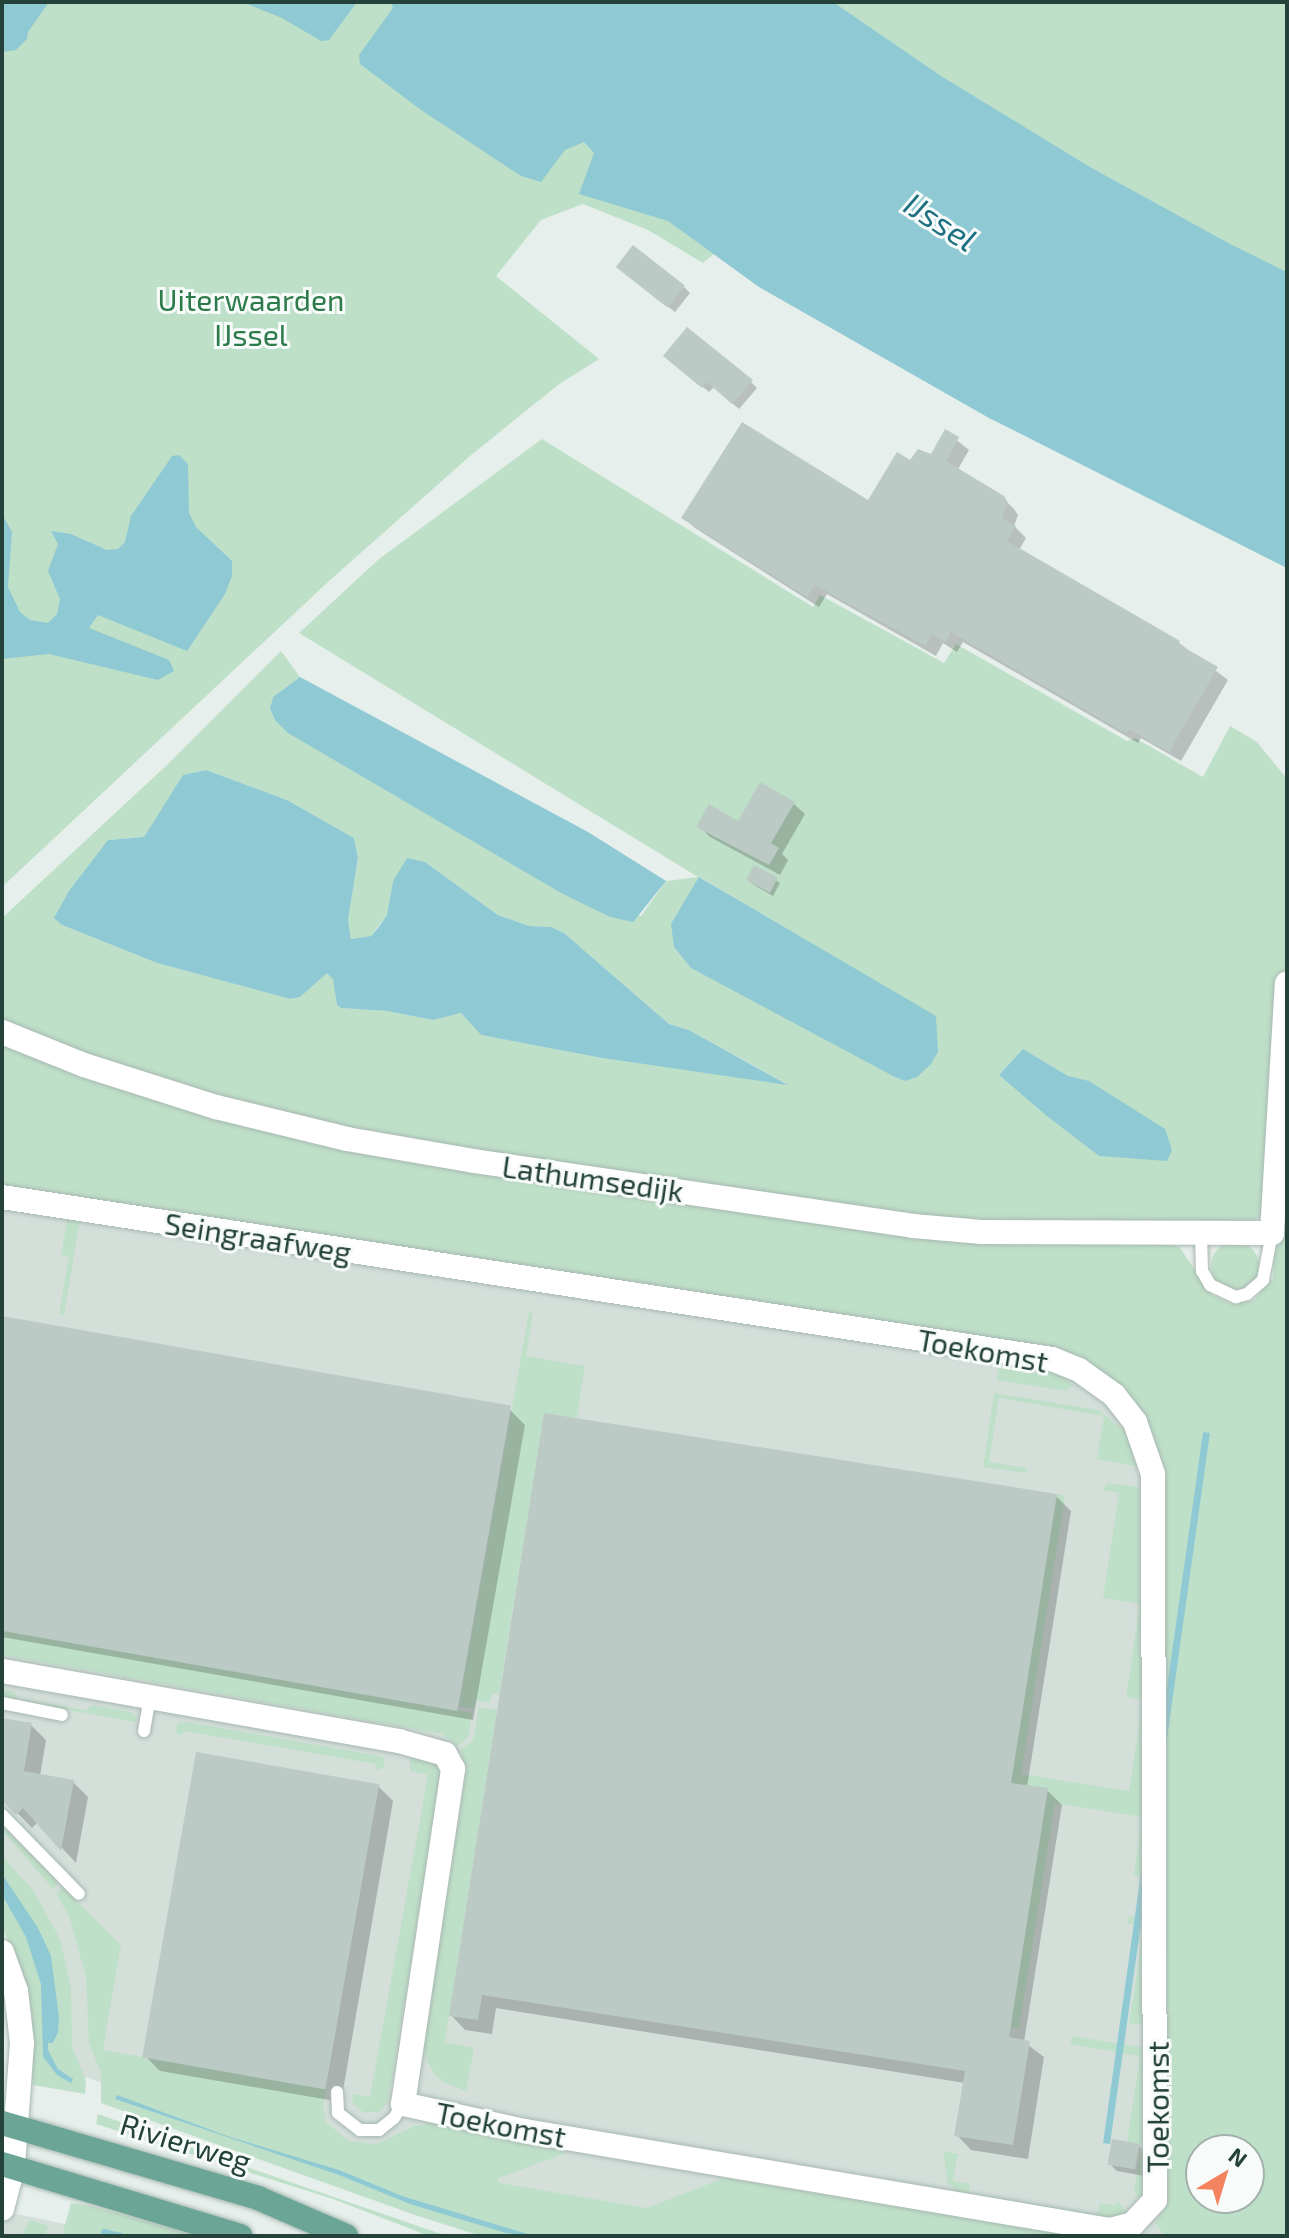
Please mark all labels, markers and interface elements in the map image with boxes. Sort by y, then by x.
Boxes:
water label: IJssel [898,184,984,258]
park label: Uiterwaarden IJssel [157,281,345,352]
street label: Lathumsedijk [500,1147,686,1209]
street label: Seingraafweg [162,1204,354,1270]
street label: Toekomst [915,1321,1051,1379]
street label: Toekomst [1139,2041,1175,2173]
street label: Toekomst [433,2094,569,2154]
street label: Rivierweg [116,2105,256,2179]
north arrow [1185,2134,1265,2214]
text: N [1224,2142,1253,2172]

